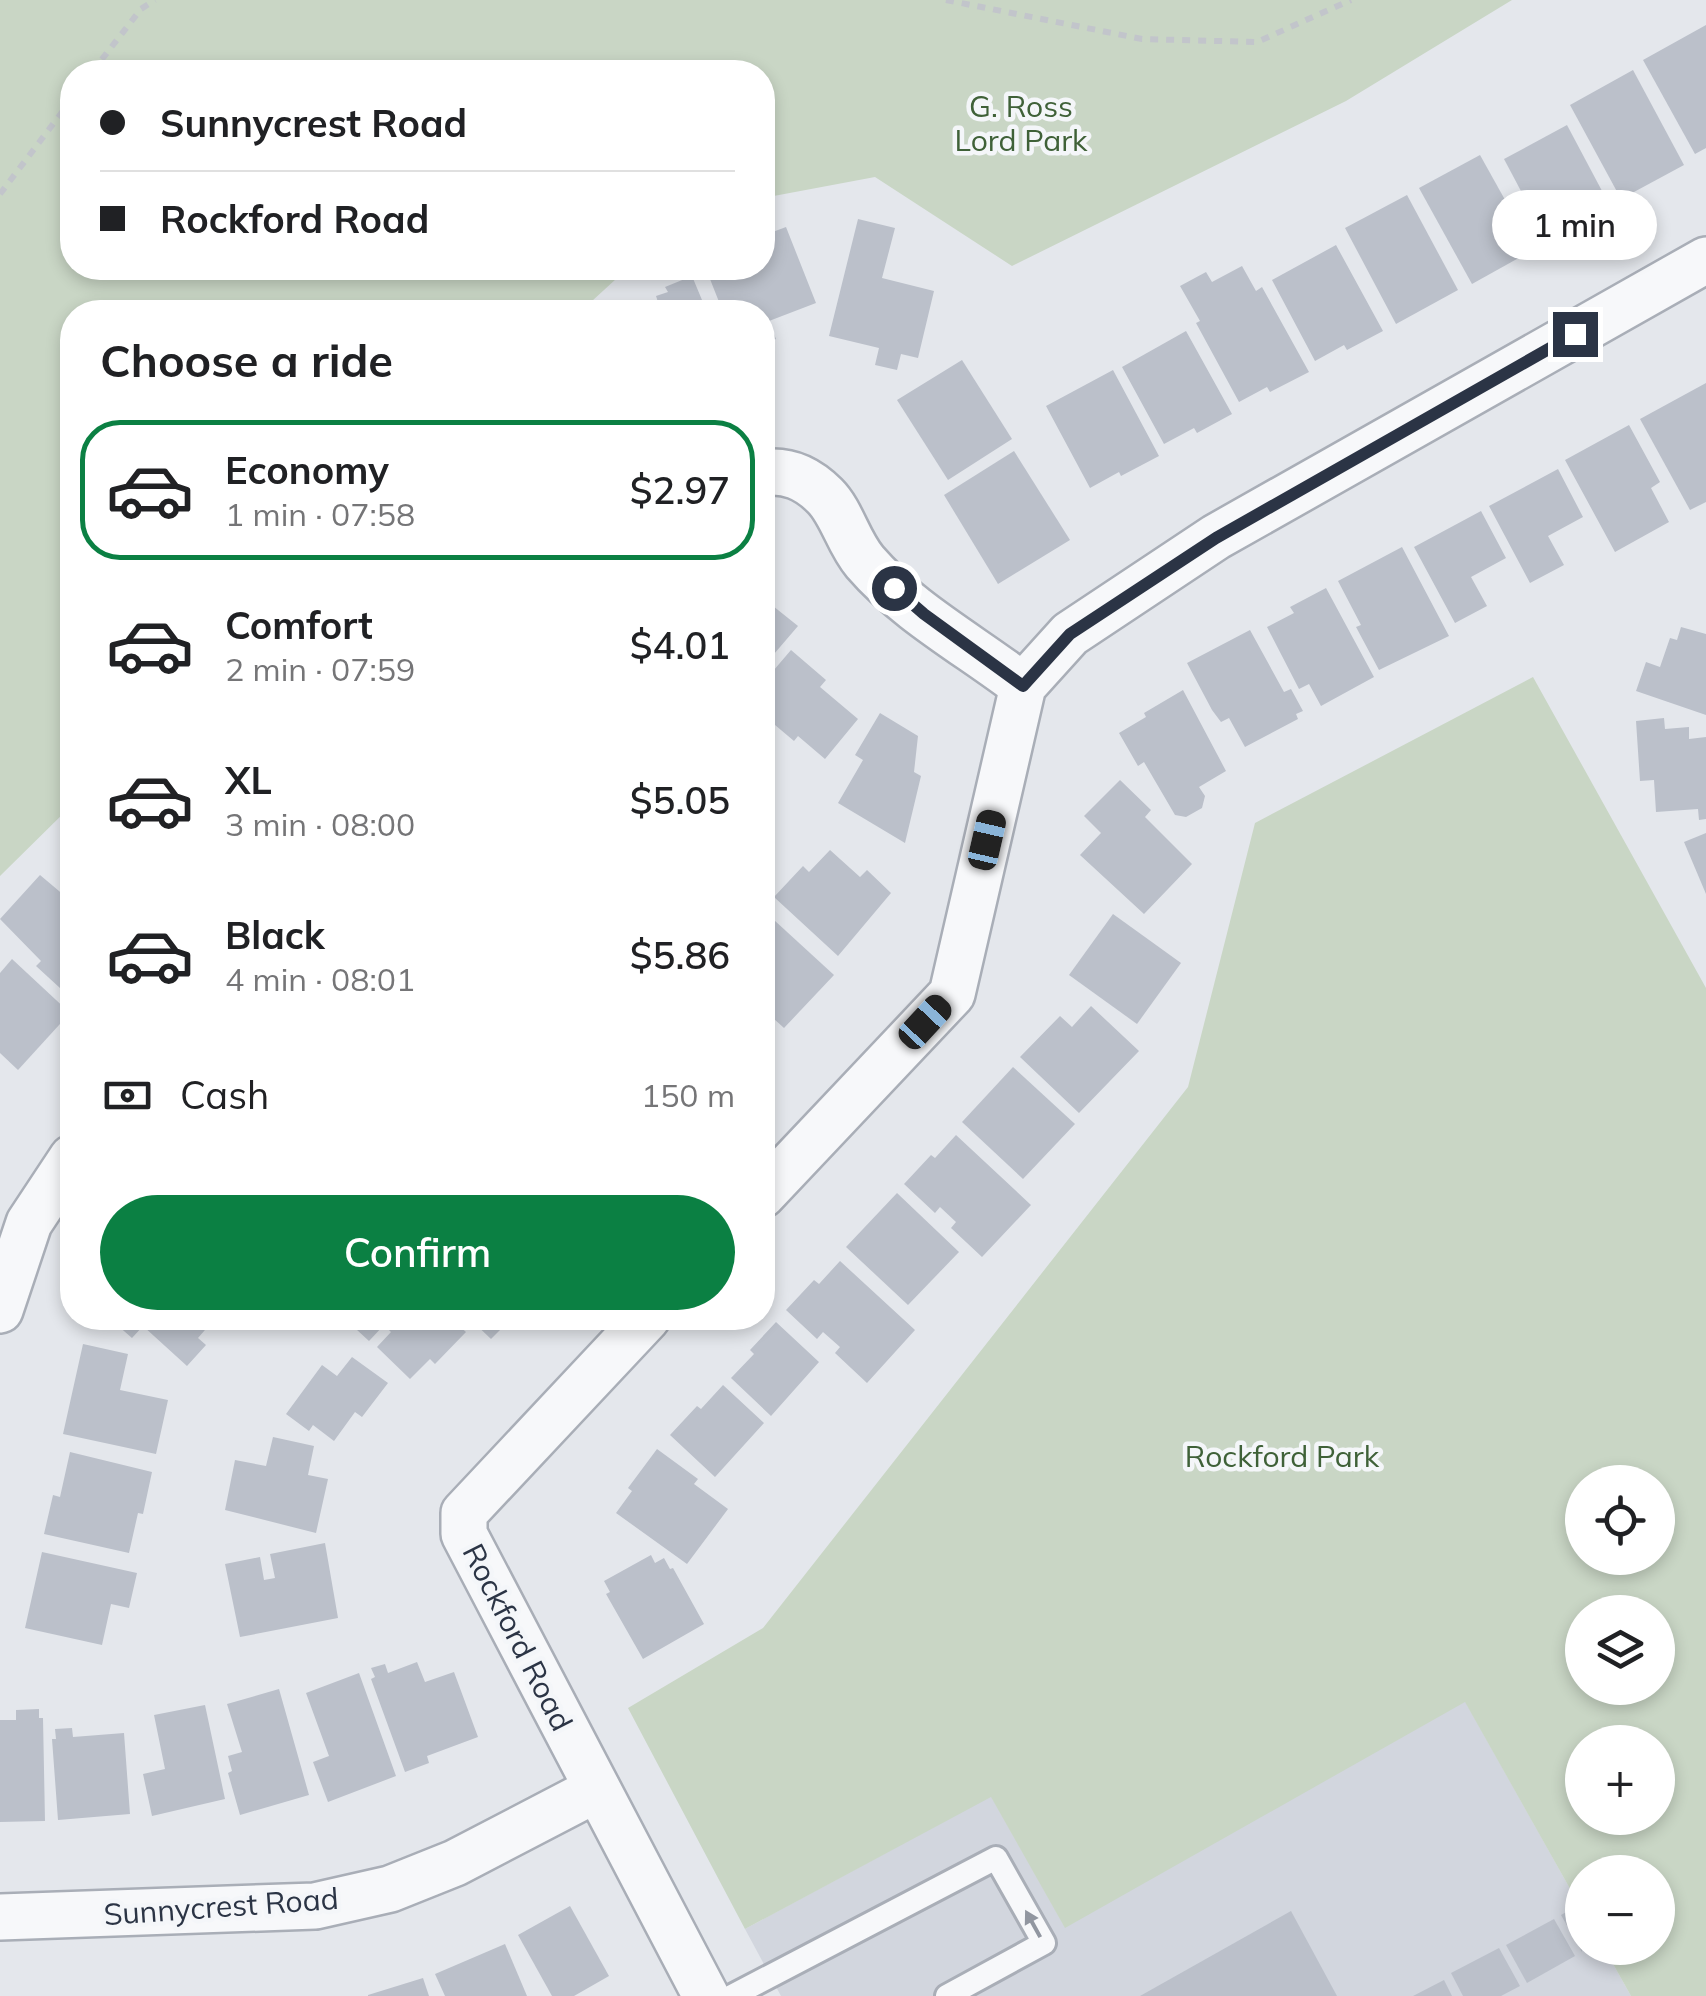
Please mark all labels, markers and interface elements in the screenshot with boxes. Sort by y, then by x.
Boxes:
park label: G. Ross Lord Park [954,87,1088,159]
text: Sunnycrest Road [160,99,467,147]
callout: 1 min [1492,189,1658,259]
text: Rockford Road [160,195,429,243]
text: 1 min [1533,205,1616,245]
route end [1553,312,1598,357]
text: Choose a ride [100,332,393,388]
icon: car [105,445,195,535]
text: Economy [225,446,389,494]
text: $2.97 [630,466,730,514]
text: 1 min · 07:58 [225,494,415,534]
route start [872,566,917,611]
icon: car [105,600,195,690]
text: Comfort [225,601,373,649]
text: $4.01 [630,621,730,669]
text: 2 min · 07:59 [225,649,415,689]
icon: car [105,755,195,845]
text: XL [225,756,272,804]
text: $5.05 [630,776,730,824]
text: 3 min · 08:00 [225,804,415,844]
car [966,807,1008,873]
icon: car [105,910,195,1000]
text: Black [225,911,325,959]
text: $5.86 [630,931,730,979]
text: 4 min · 08:01 [225,959,415,999]
car [894,990,956,1054]
icon: cash [100,1068,155,1123]
text: Cash [180,1071,269,1119]
text: 150 m [641,1075,735,1115]
button: Confirm [100,1195,735,1310]
park label: Rockford Park [1185,1437,1380,1475]
map controls [1565,1465,1675,1965]
button: locate [1565,1465,1675,1575]
street label: Rockford Road [455,1537,581,1737]
button: layers [1565,1595,1675,1705]
button: + [1565,1725,1675,1835]
button: − [1565,1855,1675,1965]
street label: Sunnycrest Road [102,1879,340,1933]
one-way arrow [1025,1910,1043,1938]

